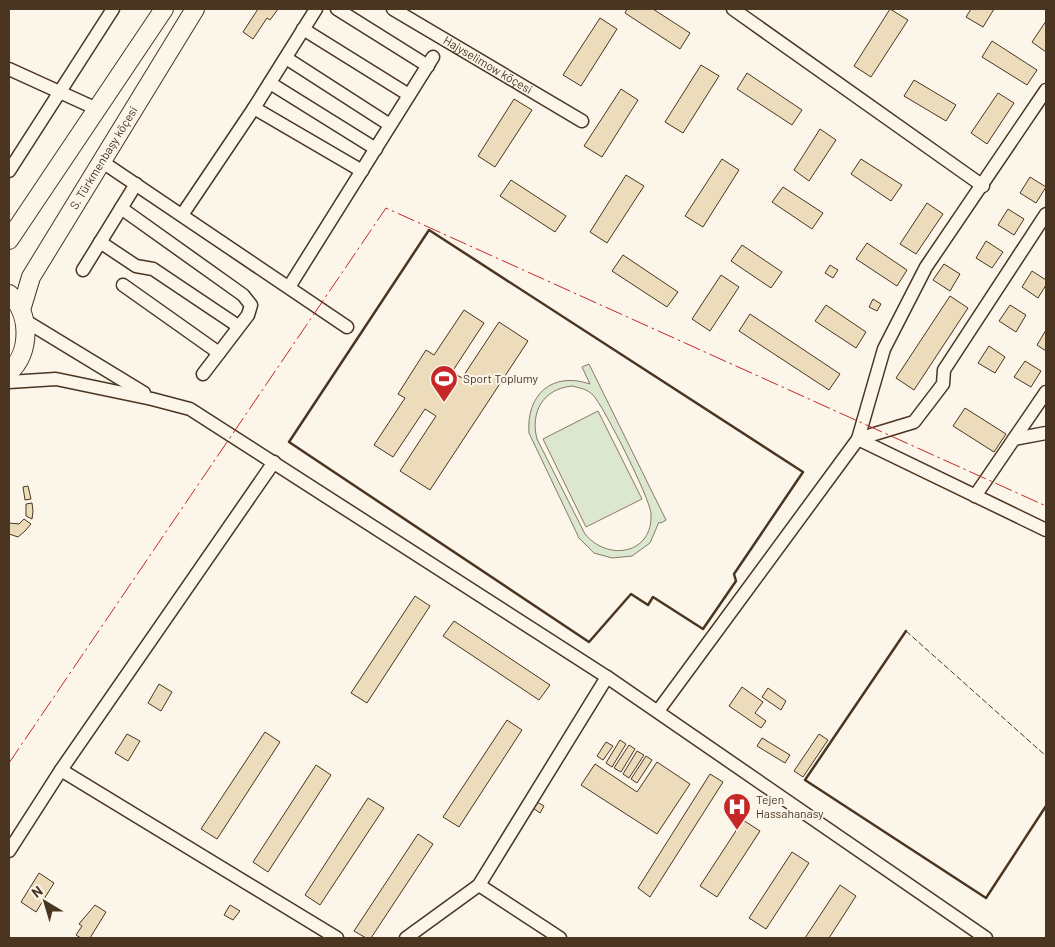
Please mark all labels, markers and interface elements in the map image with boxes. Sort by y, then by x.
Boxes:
street label: Hajyselimow köçesi [441,32,535,96]
street label: S. Türkmenbaşy köçesi [66,103,140,212]
sports icon: Sport Toplumy [429,364,459,403]
place label: Sport Toplumy [463,371,539,385]
hospital icon: Tejen Hassahanasy [722,792,752,831]
place label: Tejen Hassahanasy [756,792,824,820]
north arrow [20,877,70,927]
text: N [28,882,46,901]

